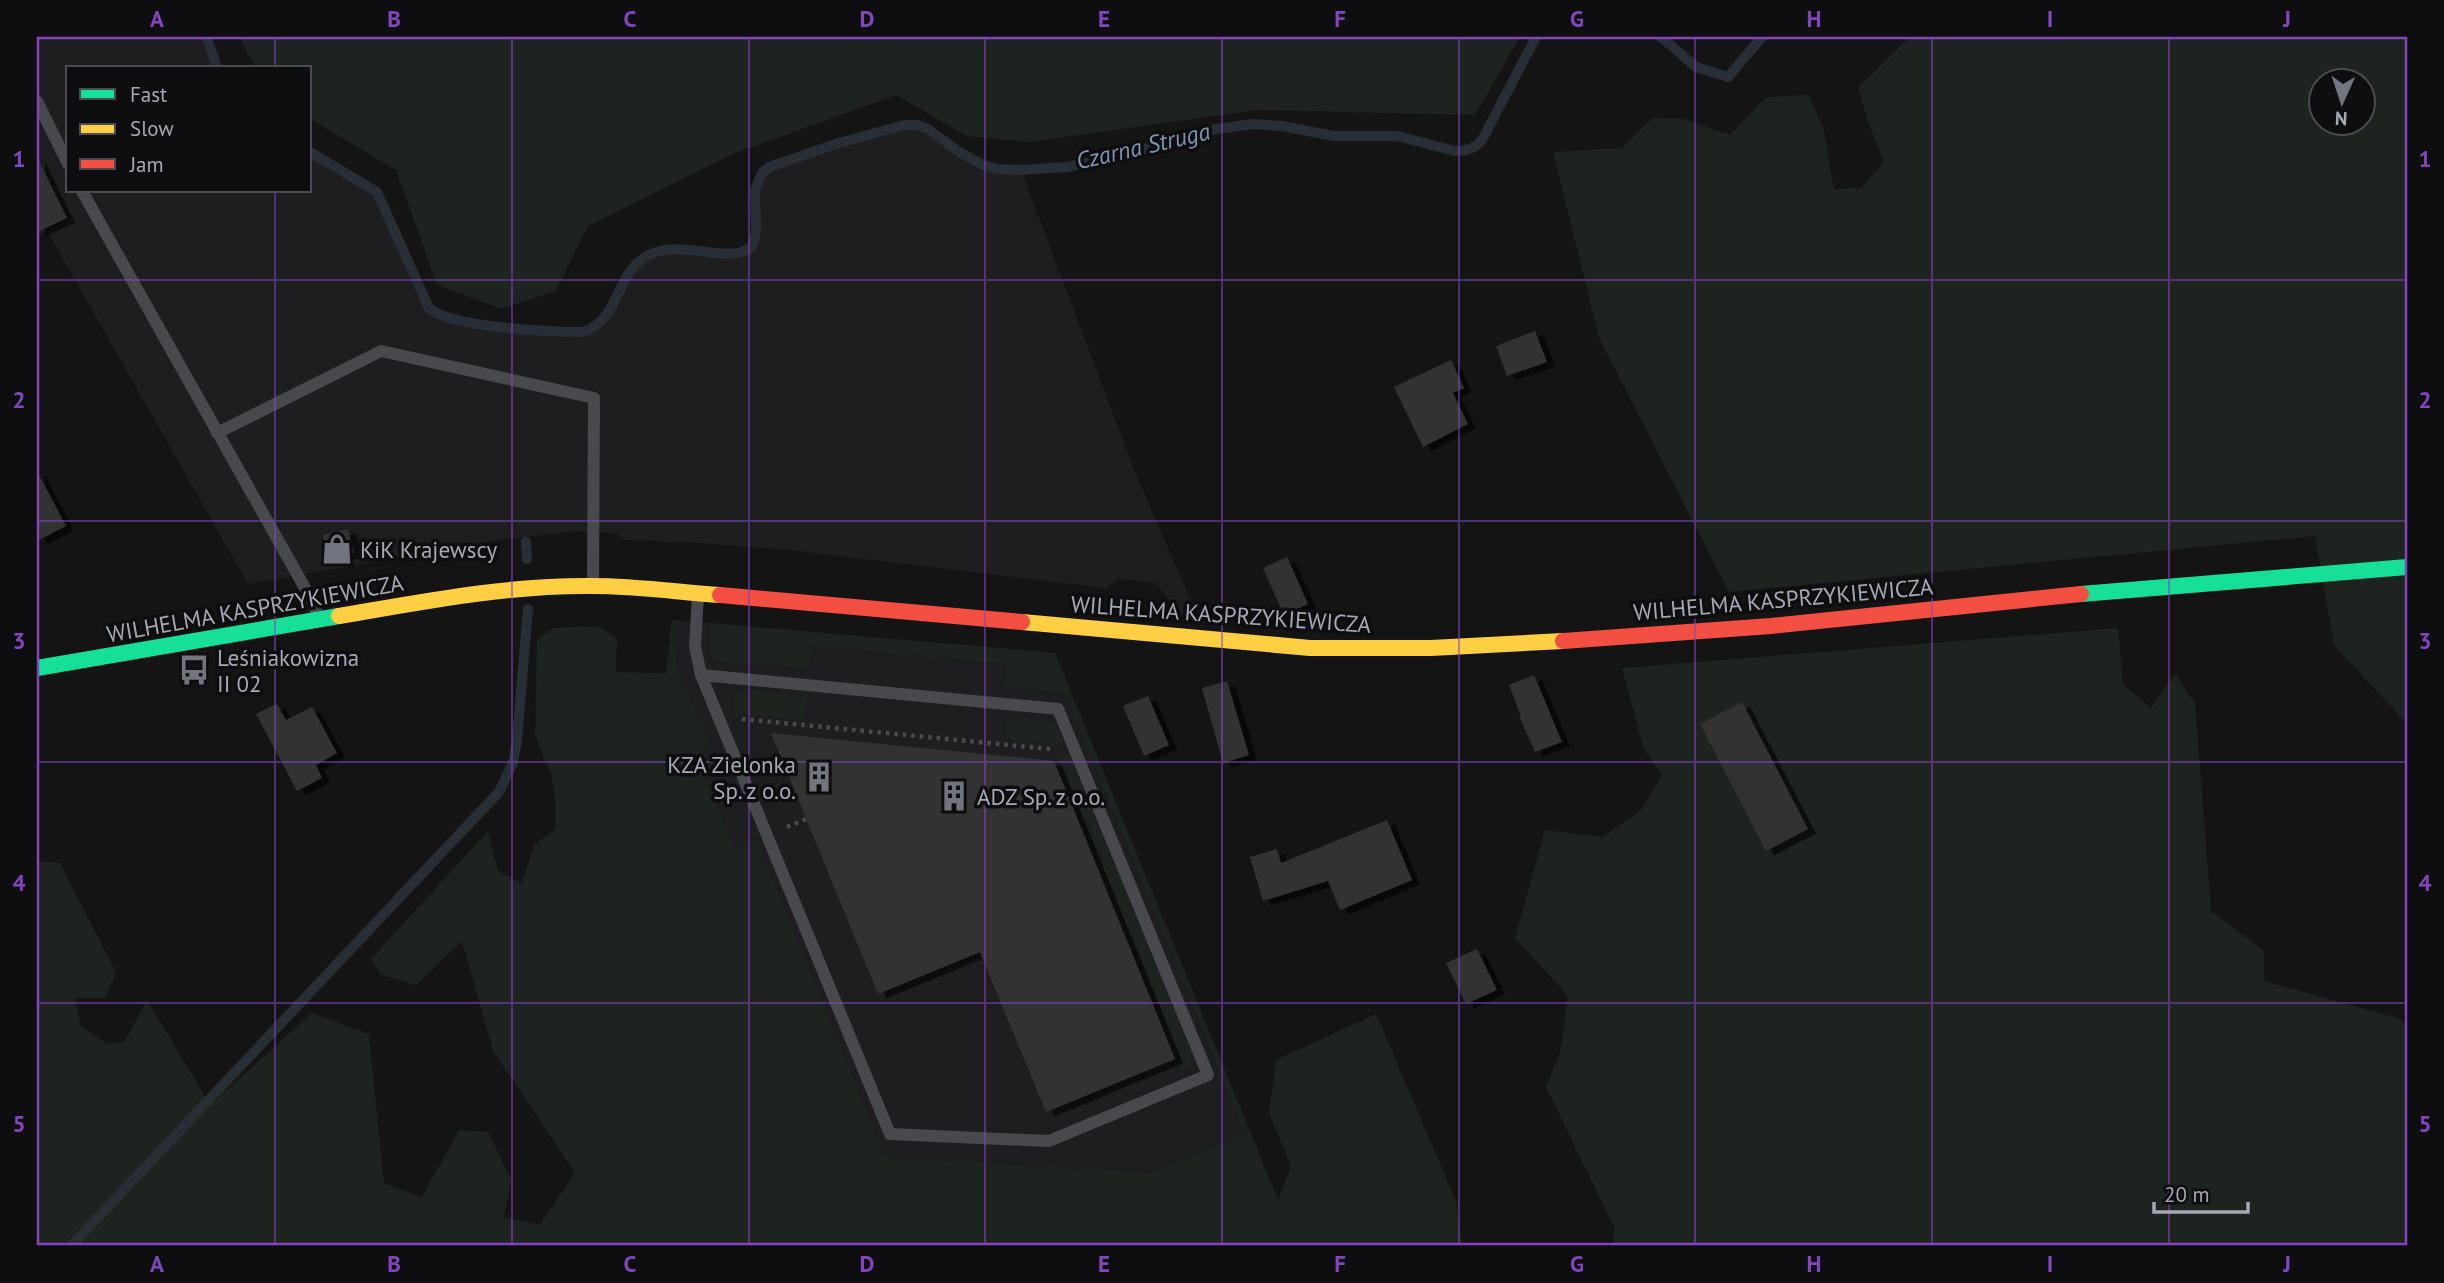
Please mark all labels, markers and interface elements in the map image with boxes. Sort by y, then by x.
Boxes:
text: A [150,4,164,33]
text: B [387,4,401,33]
text: C [624,4,637,33]
text: D [860,4,874,33]
text: E [1098,4,1110,33]
text: F [1334,4,1346,33]
text: G [1570,4,1584,33]
text: H [1807,4,1821,33]
text: I [2047,4,2053,33]
text: J [2282,4,2291,33]
legend [66,66,312,192]
north arrow [2308,66,2378,136]
text: Fast [130,81,167,108]
text: N [2334,107,2348,131]
text: Slow [130,115,174,142]
water label: Czarna Struga [1073,115,1213,176]
text: 1 [12,144,26,173]
text: 1 [2418,144,2432,173]
text: Jam [129,151,164,178]
text: 2 [12,385,26,414]
text: 2 [2418,385,2432,414]
shop icon: KiK Krajewscy [320,532,354,566]
place label: KiK Krajewscy [360,535,498,564]
street label: WILHELMA KASPRZYKIEWICZA [104,568,406,648]
street label: WILHELMA KASPRZYKIEWICZA [1632,571,1935,627]
street label: WILHELMA KASPRZYKIEWICZA [1070,589,1373,639]
text: 3 [12,626,26,655]
text: 3 [2418,626,2432,655]
place label: Leśniakowizna II 02 [217,643,359,698]
bus stop icon: Leśniakowizna II 02 [177,653,211,687]
place label: KZA Zielonka Sp. z o.o. [667,750,796,805]
building icon: KZA Zielonka Sp. z o.o. [802,760,836,794]
building icon: ADZ Sp. z o.o. [937,779,971,813]
place label: ADZ Sp. z o.o. [977,782,1105,811]
text: 4 [12,868,26,897]
text: 4 [2418,868,2432,897]
text: 5 [12,1109,26,1138]
text: 5 [2418,1109,2432,1138]
scale bar [2154,1171,2248,1215]
text: 20 m [2164,1181,2210,1208]
text: A [150,1249,164,1278]
text: B [387,1249,401,1278]
text: C [624,1249,637,1278]
text: D [860,1249,874,1278]
text: E [1098,1249,1110,1278]
text: F [1334,1249,1346,1278]
text: G [1570,1249,1584,1278]
text: H [1807,1249,1821,1278]
text: I [2047,1249,2053,1278]
text: J [2282,1249,2291,1278]

